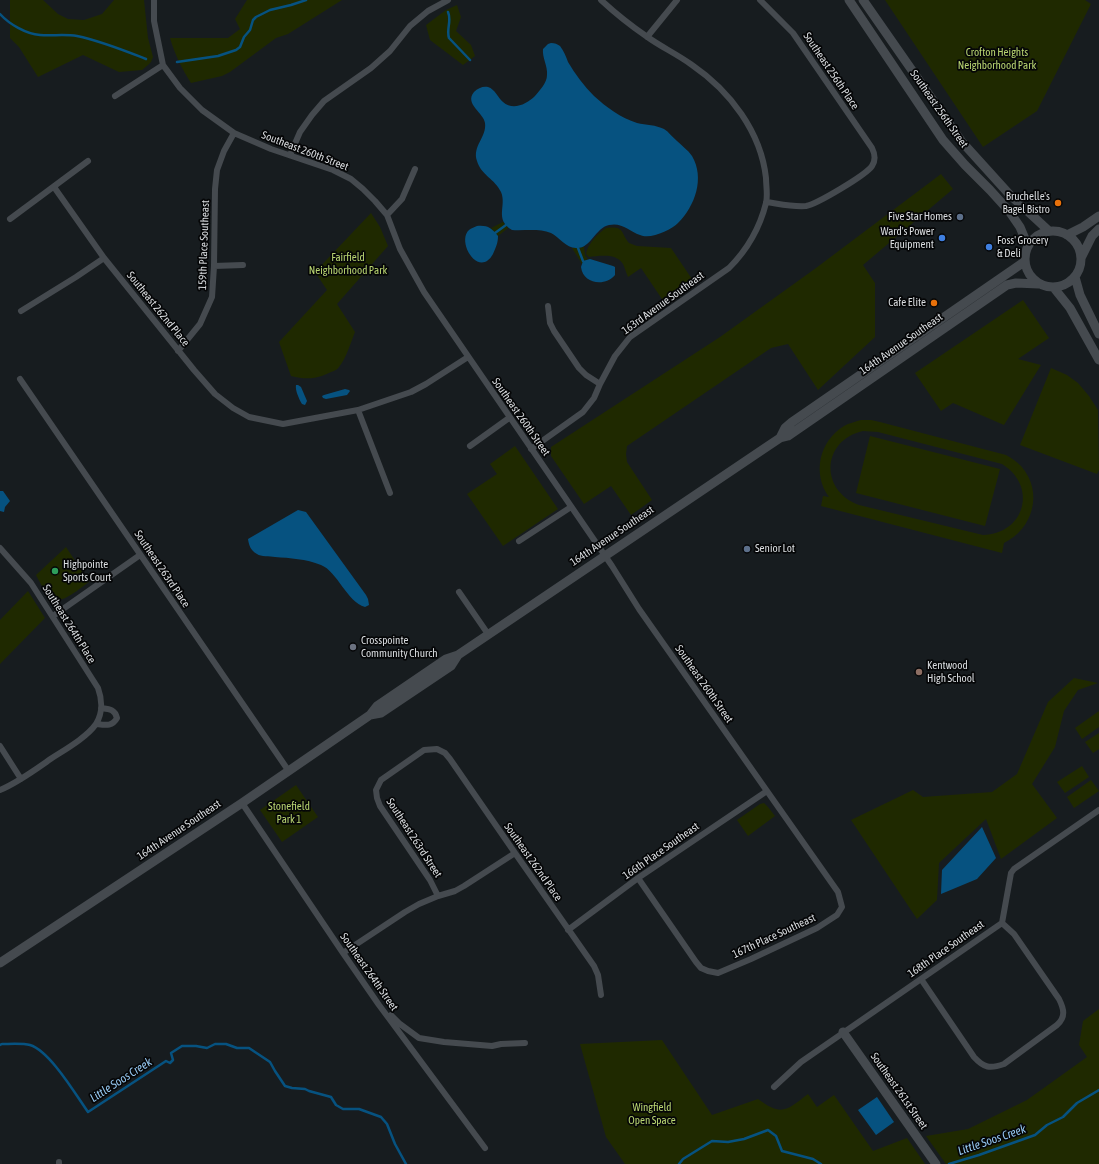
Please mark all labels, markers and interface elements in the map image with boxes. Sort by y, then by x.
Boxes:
street label: Southeast 256th Place [800,30,862,112]
park label: Crofton Heights Neighborhood Park [958,46,1036,72]
street label: Southeast 256th Street [907,68,971,150]
street label: Southeast 260th Street [260,128,350,174]
place label: Bruchelle's Bagel Bistro [1003,190,1050,216]
marker: Bruchelle's Bagel Bistro [1053,198,1063,208]
street label: 159th Place Southeast [196,200,212,290]
place label: Five Star Homes [888,210,952,224]
marker: Five Star Homes [955,212,965,222]
place label: Ward's Power Equipment [881,225,934,251]
marker: Ward's Power Equipment [937,233,947,243]
place label: Foss' Grocery & Deli [997,234,1049,260]
marker: Foss' Grocery & Deli [984,242,994,252]
park label: Fairfield Neighborhood Park [309,251,387,277]
street label: Southeast 262nd Place [124,269,192,349]
street label: 163rd Avenue Southeast [619,269,707,337]
place label: Cafe Elite [888,296,926,310]
marker: Cafe Elite [929,298,939,308]
street label: 164th Avenue Southeast [857,310,945,378]
street label: Southeast 260th Street [489,376,553,458]
street label: 164th Avenue Southeast [568,503,656,569]
street label: Southeast 263rd Place [131,528,193,610]
place label: Senior Lot [755,542,795,556]
marker: Senior Lot [742,544,752,554]
place label: Highpointe Sports Court [63,558,111,584]
marker: Highpointe Sports Court [50,566,60,576]
street label: Southeast 264th Place [39,582,99,666]
place label: Crosspointe Community Church [361,634,438,660]
marker: Crosspointe Community Church [348,642,358,652]
street label: Southeast 260th Street [672,643,736,725]
place label: Kentwood High School [927,659,975,685]
marker: Kentwood High School [914,667,924,677]
street label: Southeast 263rd Street [383,796,445,880]
street label: 164th Avenue Southeast [135,797,223,863]
park label: Stonefield Park 1 [268,800,310,826]
street label: Southeast 262nd Place [501,820,565,904]
street label: 166th Place Southeast [620,820,702,882]
street label: 167th Place Southeast [730,911,818,961]
street label: 168th Place Southeast [905,918,987,980]
street label: Southeast 264th Street [337,931,401,1013]
street label: Southeast 261st Street [868,1050,930,1132]
water label: Little Soos Creek [87,1055,155,1105]
park label: Wingfield Open Space [628,1101,676,1127]
water label: Little Soos Creek [956,1122,1028,1158]

